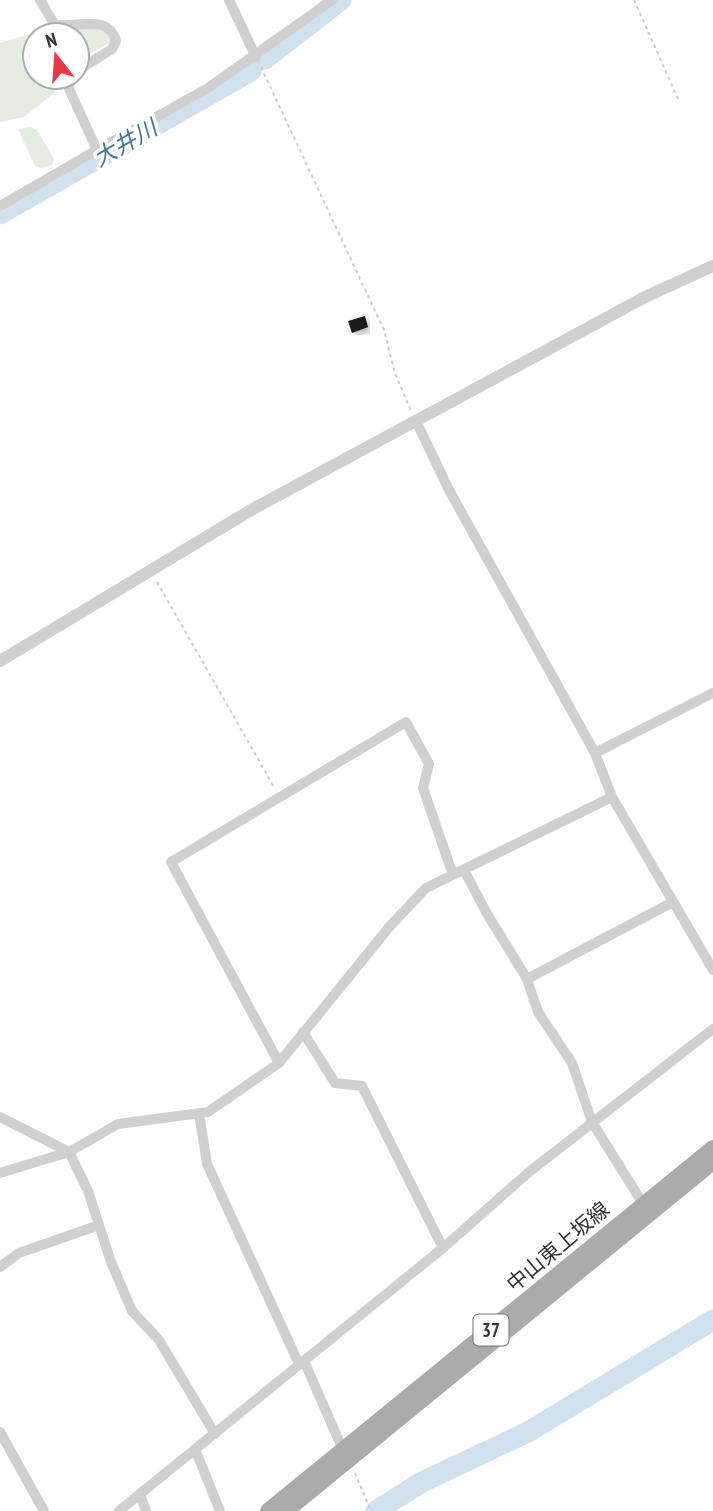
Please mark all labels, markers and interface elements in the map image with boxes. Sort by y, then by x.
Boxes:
north arrow [21,21,91,91]
text: N [43,27,59,53]
water label: 大井川 [88,111,164,172]
street label: 中山東上坂線 [501,1196,615,1297]
road number: 37 [474,1314,508,1346]

